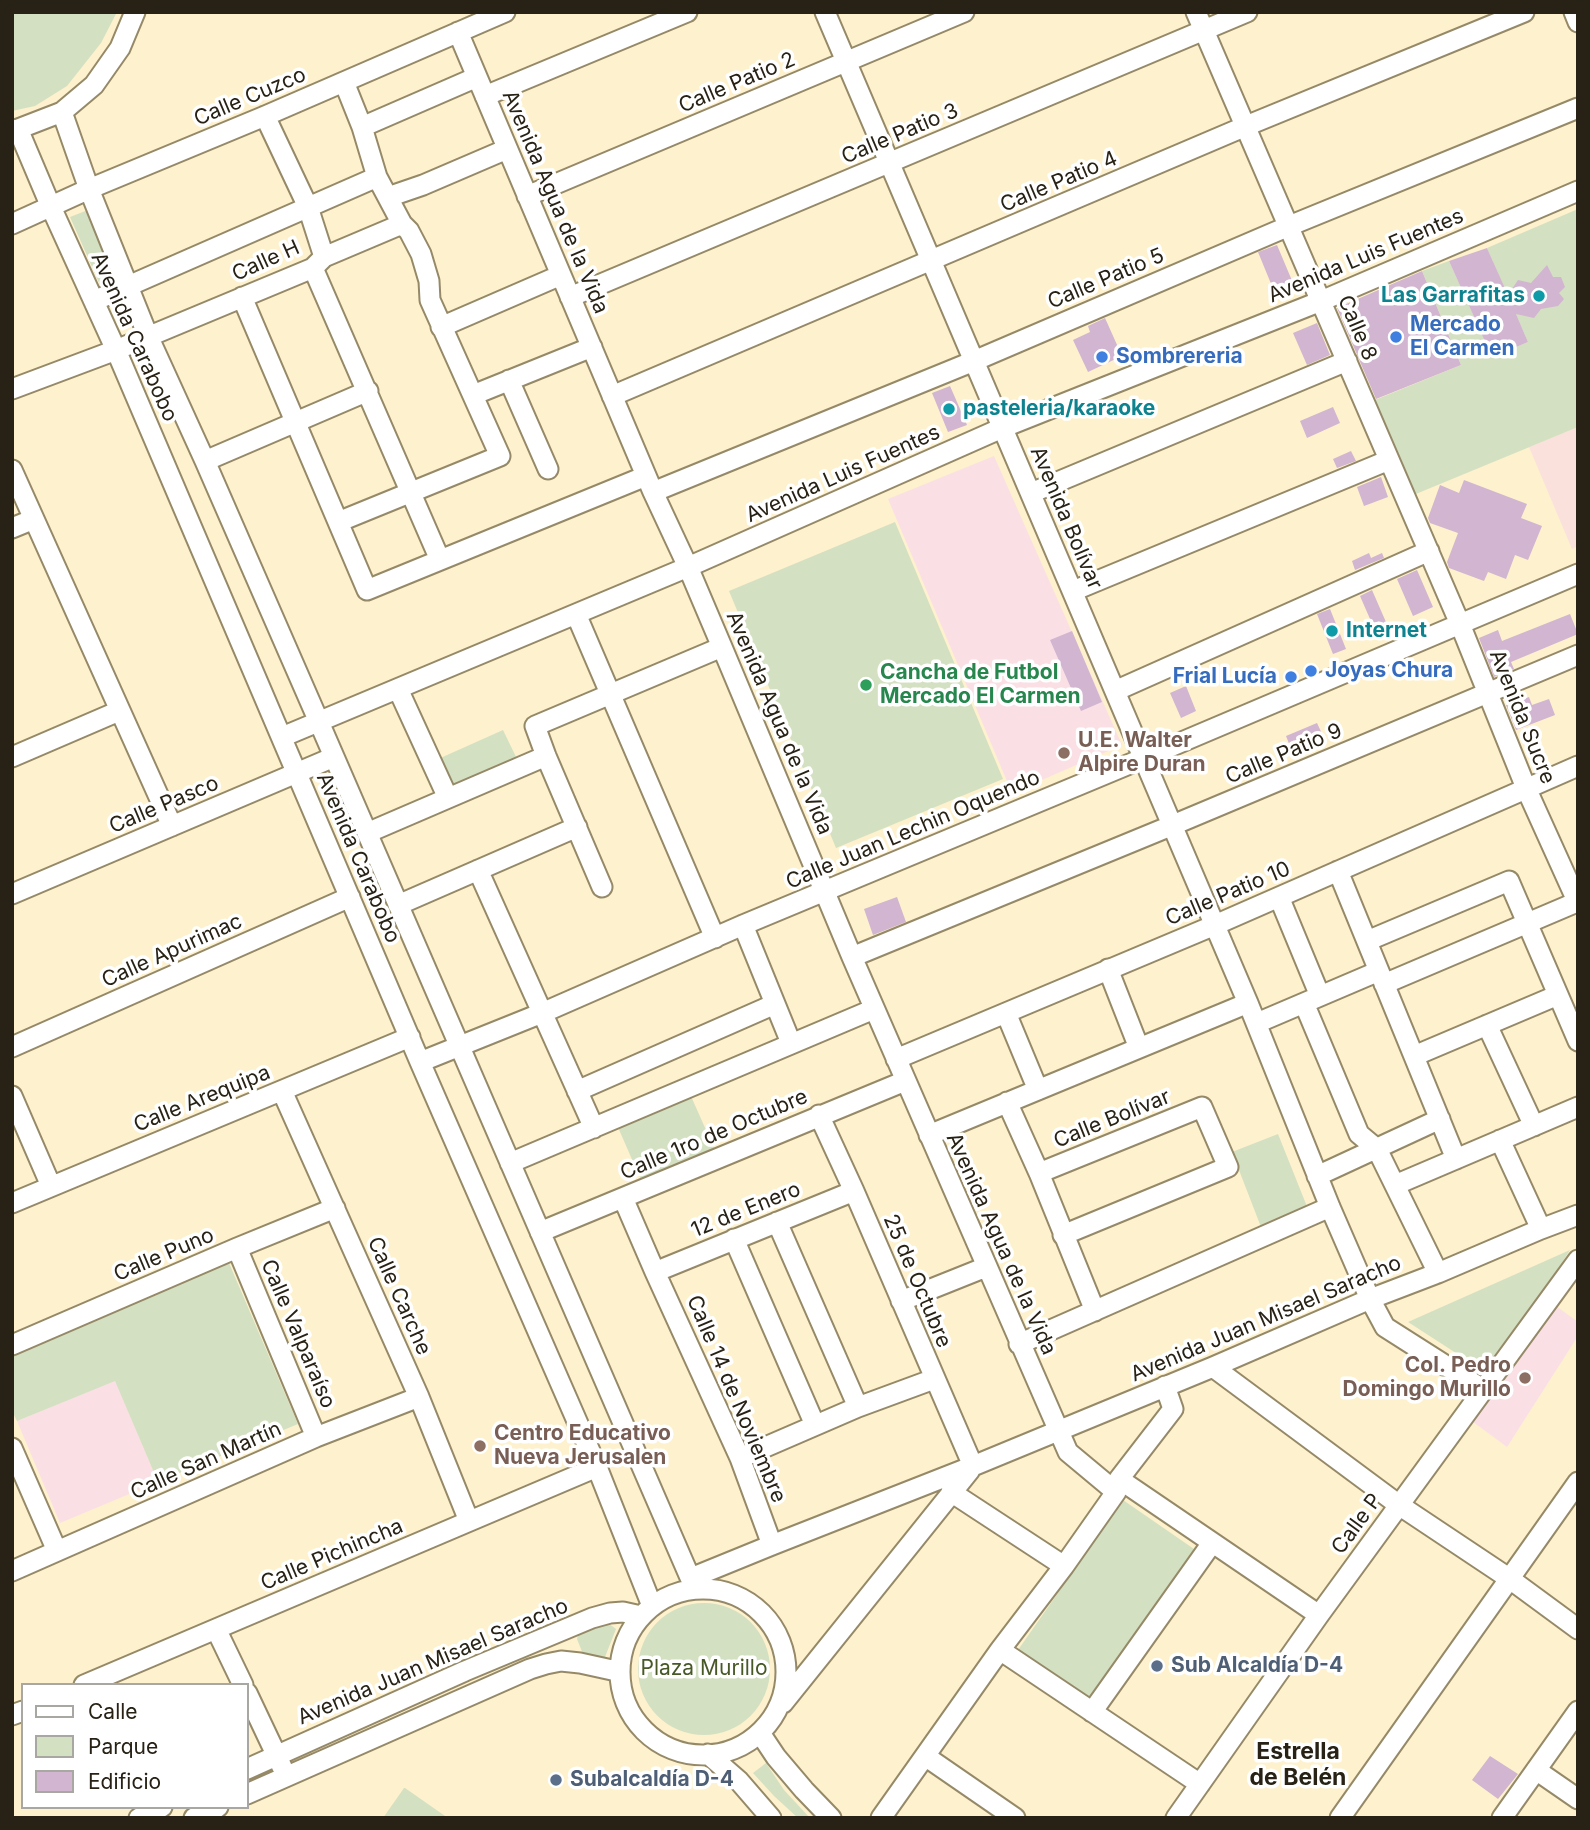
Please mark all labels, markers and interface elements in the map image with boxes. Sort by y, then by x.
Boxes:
street label: Calle Patio 2 [675,47,799,119]
street label: Calle Cuzco [190,62,310,132]
street label: Avenida Agua de la Vida [496,87,614,317]
street label: Calle Patio 3 [838,98,962,170]
street label: Calle Patio 4 [997,146,1121,218]
street label: Avenida Luis Fuentes [1264,203,1468,309]
street label: Calle H [228,235,304,287]
street label: Calle Patio 5 [1044,243,1168,315]
street label: Avenida Carabobo [85,249,183,425]
place label: Las Garrafitas [1381,283,1525,309]
marker: Las Garrafitas [1531,288,1547,304]
street label: Calle 8 [1332,292,1382,364]
place label: Mercado El Carmen [1410,312,1515,362]
marker: Mercado El Carmen [1388,329,1404,345]
place label: Sombrereria [1116,344,1243,370]
marker: Sombrereria [1094,349,1110,365]
place label: pasteleria/karaoke [963,396,1155,422]
marker: pasteleria/karaoke [941,401,957,417]
street label: Avenida Luis Fuentes [742,420,944,528]
street label: Avenida Bolívar [1025,443,1107,593]
street label: Avenida Agua de la Vida [720,608,838,838]
place label: Internet [1346,618,1427,644]
marker: Internet [1324,623,1340,639]
street label: Avenida Sucre [1484,646,1560,788]
place label: Joyas Chura [1325,658,1453,684]
place label: Cancha de Futbol Mercado El Carmen [880,660,1081,710]
marker: Joyas Chura [1303,663,1319,679]
place label: Frial Lucía [1173,664,1277,690]
marker: Frial Lucía [1283,669,1299,685]
marker: Cancha de Futbol Mercado El Carmen [858,677,874,693]
street label: Calle Patio 9 [1222,718,1346,790]
place label: U.E. Walter Alpire Duran [1078,728,1206,778]
marker: U.E. Walter Alpire Duran [1056,745,1072,761]
street label: Calle Juan Lechin Oquendo [782,765,1044,895]
street label: Avenida Carabobo [311,769,405,947]
street label: Calle Pasco [106,771,222,839]
street label: Calle Patio 10 [1162,856,1294,932]
street label: Calle Apurimac [98,909,246,993]
street label: Calle Arequipa [130,1060,274,1138]
street label: Calle 1ro de Octubre [617,1084,811,1186]
street label: Calle Bolívar [1050,1084,1174,1154]
street label: Avenida Agua de la Vida [941,1129,1061,1359]
street label: 12 de Enero [688,1177,804,1243]
street label: 25 de Octubre [878,1210,956,1352]
street label: Calle Puno [110,1223,218,1287]
street label: Calle Carche [362,1233,436,1359]
street label: Avenida Juan Misael Saracho [1127,1250,1405,1388]
street label: Calle Valparaíso [255,1256,341,1412]
street label: Calle 14 de Noviembre [681,1292,791,1506]
place label: Col. Pedro Domingo Murillo [1343,1353,1511,1403]
marker: Col. Pedro Domingo Murillo [1517,1370,1533,1386]
street label: Calle San Martín [127,1416,285,1506]
place label: Centro Educativo Nueva Jerusalen [494,1421,671,1471]
marker: Centro Educativo Nueva Jerusalen [472,1438,488,1454]
street label: Calle P [1327,1489,1387,1559]
street label: Calle Pichincha [257,1514,407,1596]
street label: Avenida Juan Misael Saracho [294,1593,572,1731]
place label: Sub Alcaldía D-4 [1171,1653,1343,1679]
park label: Plaza Murillo [640,1656,768,1682]
marker: Sub Alcaldía D-4 [1149,1658,1165,1674]
legend [21,1683,248,1809]
text: Calle [88,1699,138,1724]
text: Parque [88,1734,158,1759]
district label: Estrella de Belén [1250,1738,1346,1792]
place label: Subalcaldía D-4 [570,1767,734,1793]
text: Edificio [88,1769,161,1794]
marker: Subalcaldía D-4 [548,1772,564,1788]

